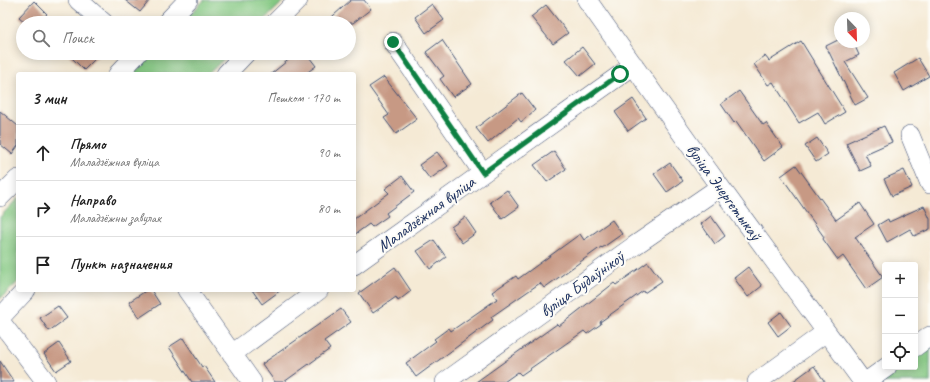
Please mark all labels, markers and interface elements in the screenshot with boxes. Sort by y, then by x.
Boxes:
north arrow [834,12,870,48]
search box [16,16,356,60]
icon: search [30,27,52,49]
text: Поиск [62,29,94,48]
route end [384,33,402,51]
route start [611,65,629,83]
text: 3 мин [32,88,67,109]
text: Пешком · 170 m [267,90,340,106]
text: Прямо [70,135,106,154]
street label: вуліца Энергетыкаў [682,140,767,246]
icon: ahead [32,142,54,164]
text: 90 m [318,145,340,161]
text: Маладзёжная вуліца [70,154,159,170]
street label: Маладзёжная вуліца [373,170,480,257]
text: Направо [70,191,116,210]
icon: right [32,198,54,220]
text: 80 m [318,201,340,217]
text: Маладзёжны завулак [70,210,161,226]
street label: вуліца Будаўнікоў [536,245,630,322]
icon: arrive [32,254,54,276]
text: Пункт назначения [70,255,172,274]
map controls [882,262,918,370]
button: + [882,262,918,298]
button: − [882,298,918,334]
button: locate [882,334,918,370]

